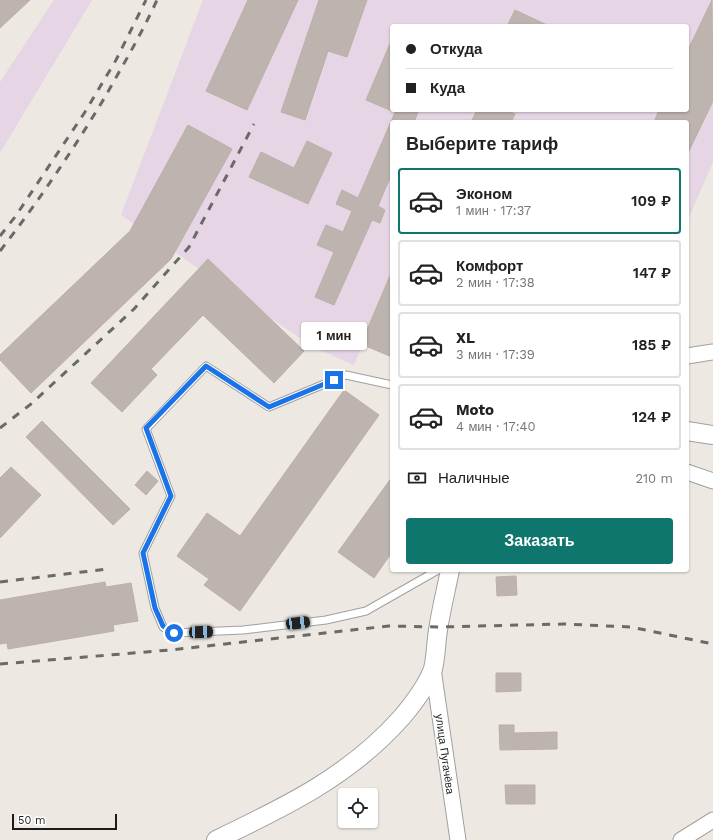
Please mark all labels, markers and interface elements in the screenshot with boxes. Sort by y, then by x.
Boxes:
text: Откуда [430,40,482,58]
text: Куда [430,79,465,97]
text: Выберите тариф [406,133,558,154]
icon: car [408,183,444,219]
text: Эконом [456,185,512,203]
text: 109 ₽ [631,192,671,210]
text: 1 мин · 17:37 [456,203,531,218]
icon: car [408,255,444,291]
text: Комфорт [456,257,523,275]
text: 147 ₽ [633,264,671,282]
text: 2 мин · 17:38 [456,275,535,290]
callout: 1 мин [301,322,367,350]
icon: car [408,327,444,363]
text: 1 мин [317,328,351,343]
text: XL [456,329,475,347]
text: 185 ₽ [632,336,671,354]
text: 3 мин · 17:39 [456,347,535,362]
route end [325,371,343,389]
icon: car [408,399,444,435]
text: Moto [456,401,494,419]
text: 124 ₽ [632,408,671,426]
text: 4 мин · 17:40 [456,419,536,434]
icon: cash [406,467,428,489]
text: Наличные [438,469,510,487]
text: 210 m [635,471,673,486]
button: Заказать [406,518,673,564]
car [285,616,311,630]
route start [165,624,183,642]
car [189,626,213,638]
street label: улица Пугачёва [432,713,457,796]
map controls [338,788,378,828]
button: locate [338,788,378,828]
scale bar [12,812,117,831]
text: 50 m [18,814,45,827]

